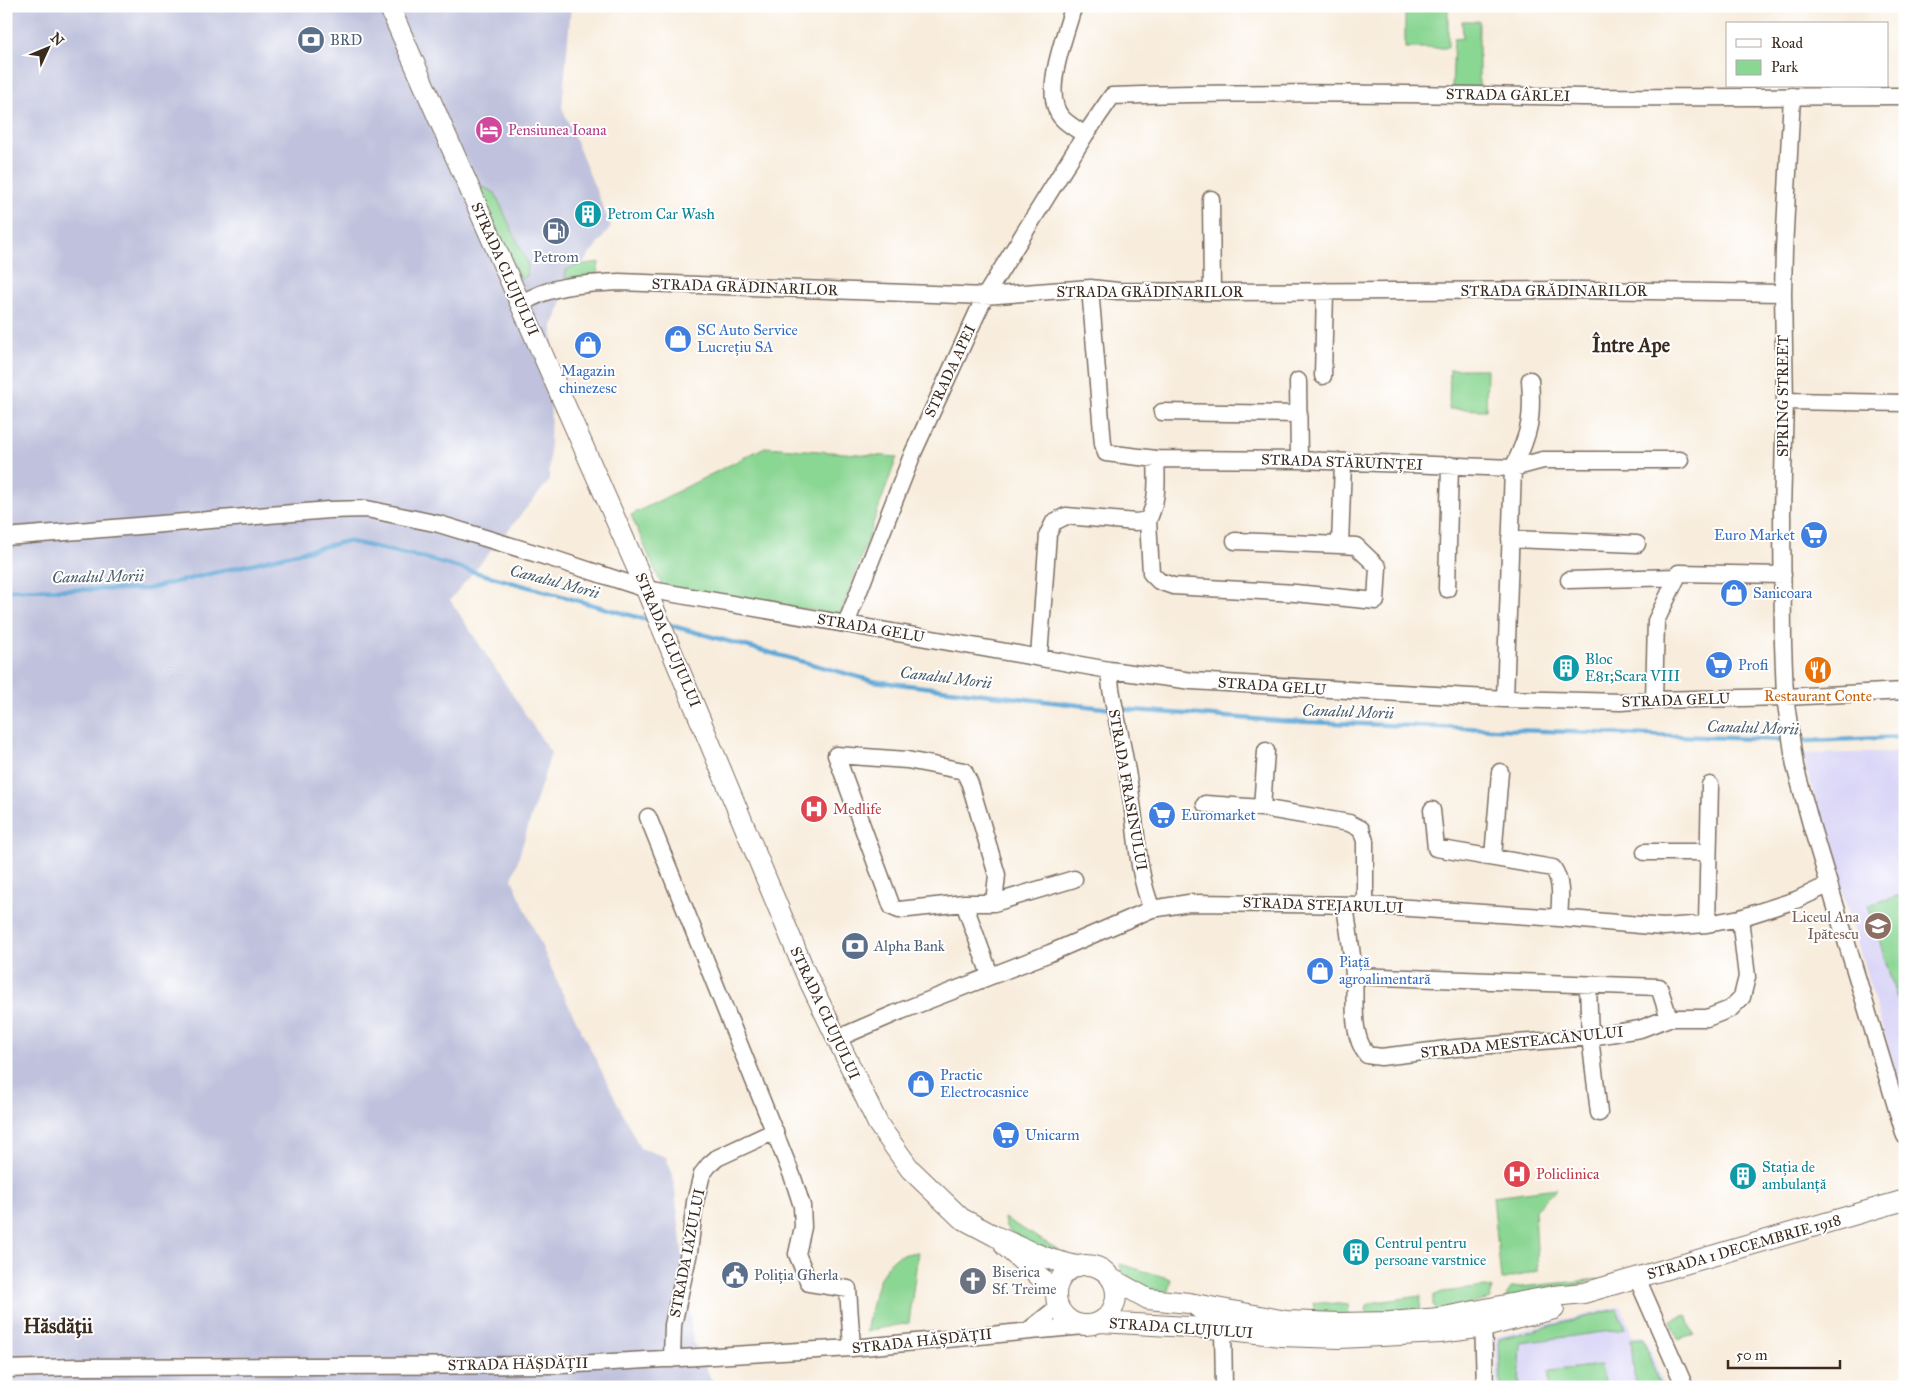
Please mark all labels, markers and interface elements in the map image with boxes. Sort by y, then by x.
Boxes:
north arrow [22,22,72,72]
legend [1726,22,1888,88]
bank icon: BRD [296,25,326,55]
text: N [47,29,67,50]
place label: BRD [330,31,362,49]
text: Road [1771,34,1803,52]
text: Park [1771,58,1798,76]
street label: STRADA GÂRLEI [1446,85,1570,105]
hotel icon: Pensiunea Ioana [474,115,504,145]
place label: Pensiunea Ioana [508,121,607,139]
street label: STRADA CLUJULUI [467,199,543,339]
building icon: Petrom Car Wash [573,199,603,229]
place label: Petrom Car Wash [607,205,716,223]
fuel station icon: Petrom [541,216,571,246]
place label: Petrom [533,248,579,266]
street label: STRADA GRĂDINARILOR [651,275,839,299]
street label: STRADA GRĂDINARILOR [1461,282,1648,300]
street label: STRADA GRĂDINARILOR [1057,283,1244,301]
place label: SC Auto Service Lucrețiu SA [697,321,798,356]
street label: STRADA APEI [921,322,979,420]
shop icon: SC Auto Service Lucrețiu SA [663,324,693,354]
shop icon: Magazin chinezesc [573,330,603,360]
district label: Între Ape [1592,331,1671,358]
street label: SPRING STREET [1774,335,1792,457]
place label: Magazin chinezesc [559,362,617,397]
street label: STRADA STĂRUINȚEI [1261,450,1423,474]
supermarket icon: Euro Market [1799,520,1829,550]
place label: Euro Market [1714,526,1796,544]
water label: Canalul Morii [508,560,602,603]
water label: Canalul Morii [52,566,145,587]
street label: STRADA CLUJULUI [631,570,704,710]
shop icon: Sanicoara [1719,578,1749,608]
place label: Sanicoara [1753,584,1813,602]
street label: STRADA GELU [816,610,926,646]
place label: Bloc E81;Scara VIII [1585,650,1680,685]
supermarket icon: Profi [1704,650,1734,680]
building icon: Bloc E81;Scara VIII [1551,653,1581,683]
restaurant icon: Restaurant Conte [1803,655,1833,685]
place label: Profi [1738,656,1769,674]
water label: Canalul Morii [899,662,993,693]
street label: STRADA GELU [1217,673,1327,699]
place label: Restaurant Conte [1764,687,1872,705]
street label: STRADA GELU [1621,689,1731,711]
water label: Canalul Morii [1302,700,1395,723]
street label: STRADA FRASINULUI [1105,708,1151,872]
water label: Canalul Morii [1707,716,1800,739]
hospital icon: Medlife [799,794,829,824]
place label: Medlife [833,800,881,818]
supermarket icon: Euromarket [1147,800,1177,830]
place label: Euromarket [1181,806,1256,824]
street label: STRADA STEJARULUI [1242,893,1404,918]
place label: Liceul Ana Ipătescu [1791,908,1860,943]
school or university icon: Liceul Ana Ipătescu [1863,911,1893,941]
bank icon: Alpha Bank [840,931,870,961]
place label: Alpha Bank [873,937,945,955]
street label: STRADA CLUJULUI [785,944,864,1083]
place label: Piață agroalimentară [1339,953,1431,988]
shop icon: Piață agroalimentară [1305,956,1335,986]
street label: STRADA MESTEACĂNULUI [1420,1022,1624,1062]
place label: Practic Electrocasnice [940,1066,1029,1101]
shop icon: Practic Electrocasnice [906,1069,936,1099]
supermarket icon: Unicarm [991,1120,1021,1150]
place label: Unicarm [1025,1126,1080,1144]
place label: Stația de ambulanță [1762,1158,1827,1193]
hospital icon: Policlinica [1502,1159,1532,1189]
building icon: Stația de ambulanță [1728,1161,1758,1191]
place label: Policlinica [1536,1165,1600,1183]
street label: STRADA IAZULUI [666,1187,708,1319]
street label: STRADA 1 DECEMBRIE 1918 [1645,1211,1843,1283]
place label: Centrul pentru persoane varstnice [1374,1234,1486,1269]
building icon: Centrul pentru persoane varstnice [1341,1237,1371,1267]
public building icon: Poliția Gherla [720,1260,750,1290]
place label: Biserica Sf. Treime [992,1263,1057,1298]
place label: Poliția Gherla [754,1266,839,1284]
church icon: Biserica Sf. Treime [958,1266,988,1296]
district label: Hăsdății [23,1314,93,1339]
street label: STRADA CLUJULUI [1108,1314,1254,1343]
street label: STRADA HĂȘDĂȚII [851,1325,993,1357]
scale bar [1728,1338,1841,1370]
text: 50 m [1736,1346,1768,1364]
street label: STRADA HĂȘDĂȚII [448,1354,588,1374]

